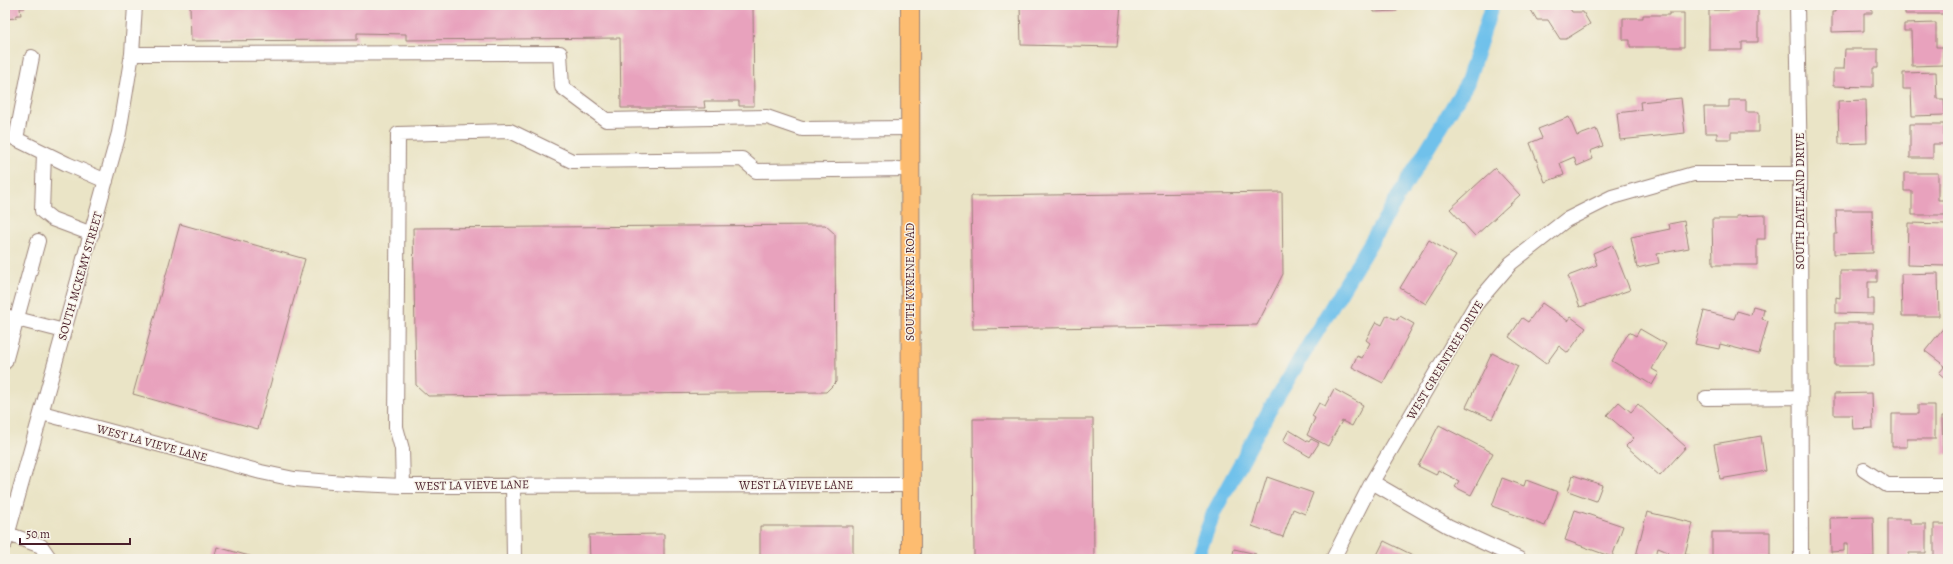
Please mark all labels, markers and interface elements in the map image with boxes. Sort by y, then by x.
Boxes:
street label: SOUTH DATELAND DRIVE [1792,133,1808,269]
street label: SOUTH MCKEMY STREET [54,210,106,342]
street label: SOUTH KYRENE ROAD [902,223,918,341]
street label: WEST GREENTREE DRIVE [1402,297,1487,423]
street label: WEST LA VIEVE LANE [94,420,209,465]
street label: WEST LA VIEVE LANE [414,476,529,494]
street label: WEST LA VIEVE LANE [738,477,853,493]
scale bar [20,520,130,546]
text: 50 m [26,526,50,542]

